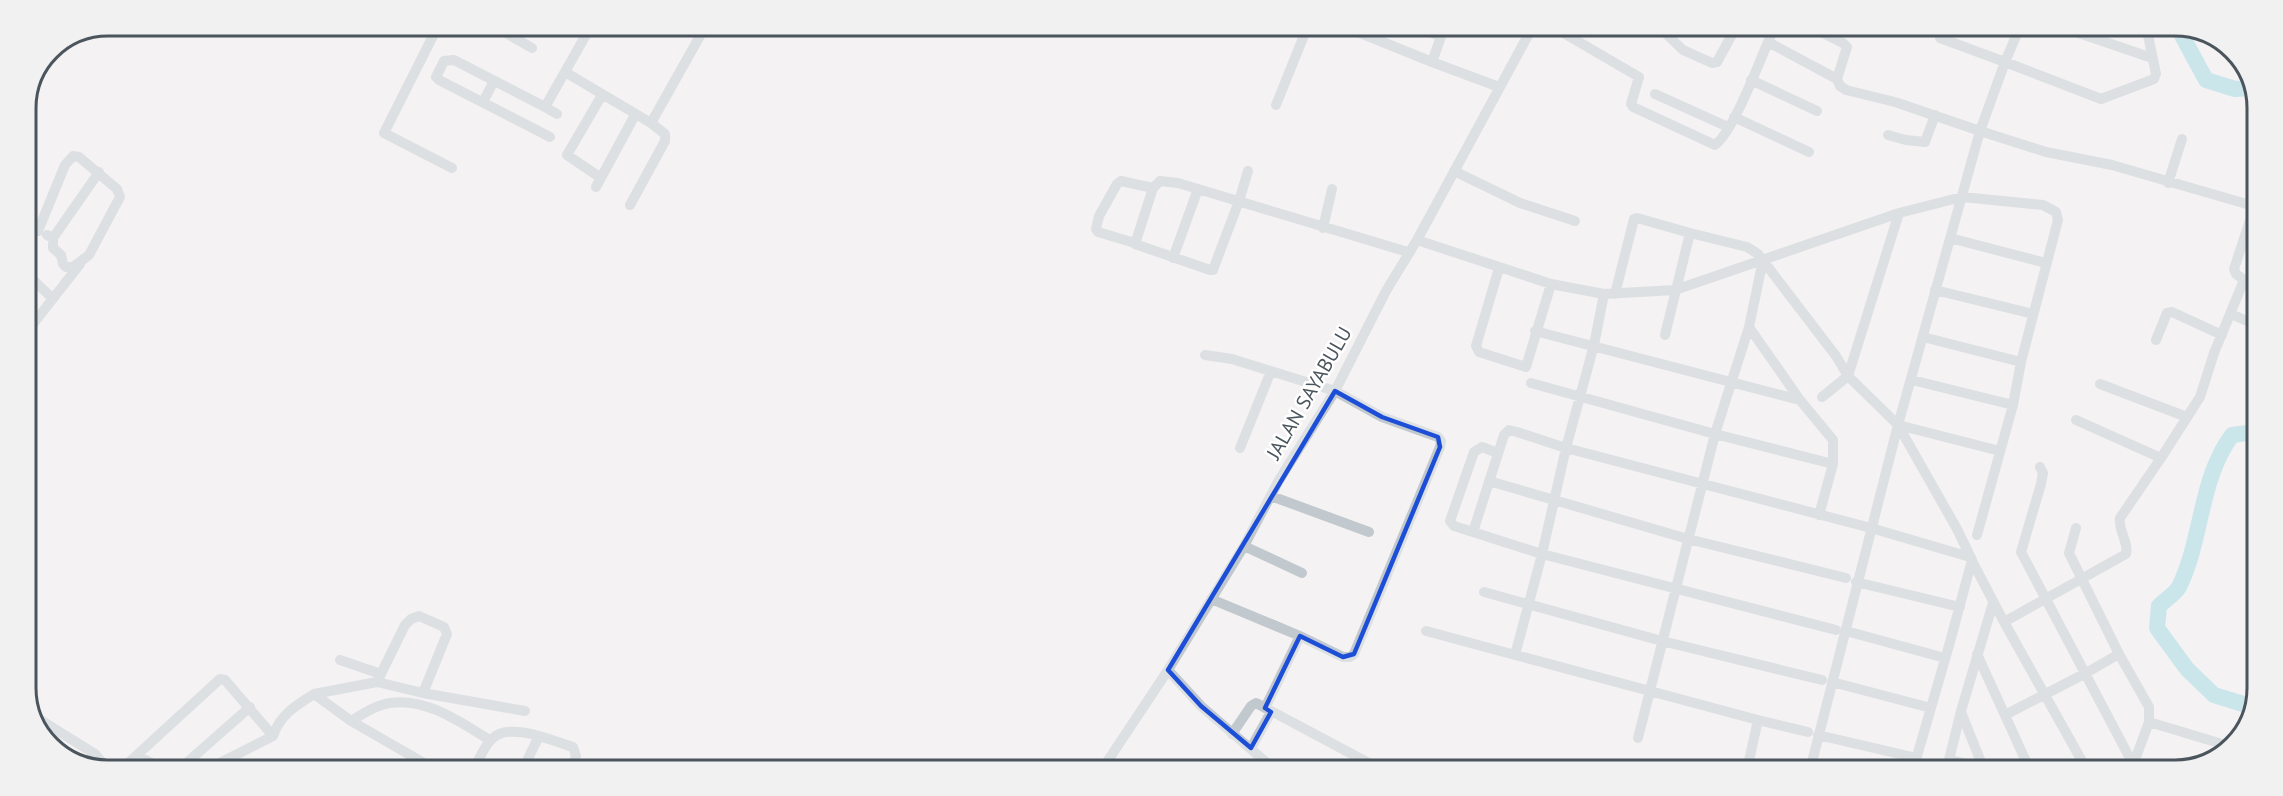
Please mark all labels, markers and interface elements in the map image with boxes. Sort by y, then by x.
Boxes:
street label: JALAN SAYABULU [1260,322,1358,465]

